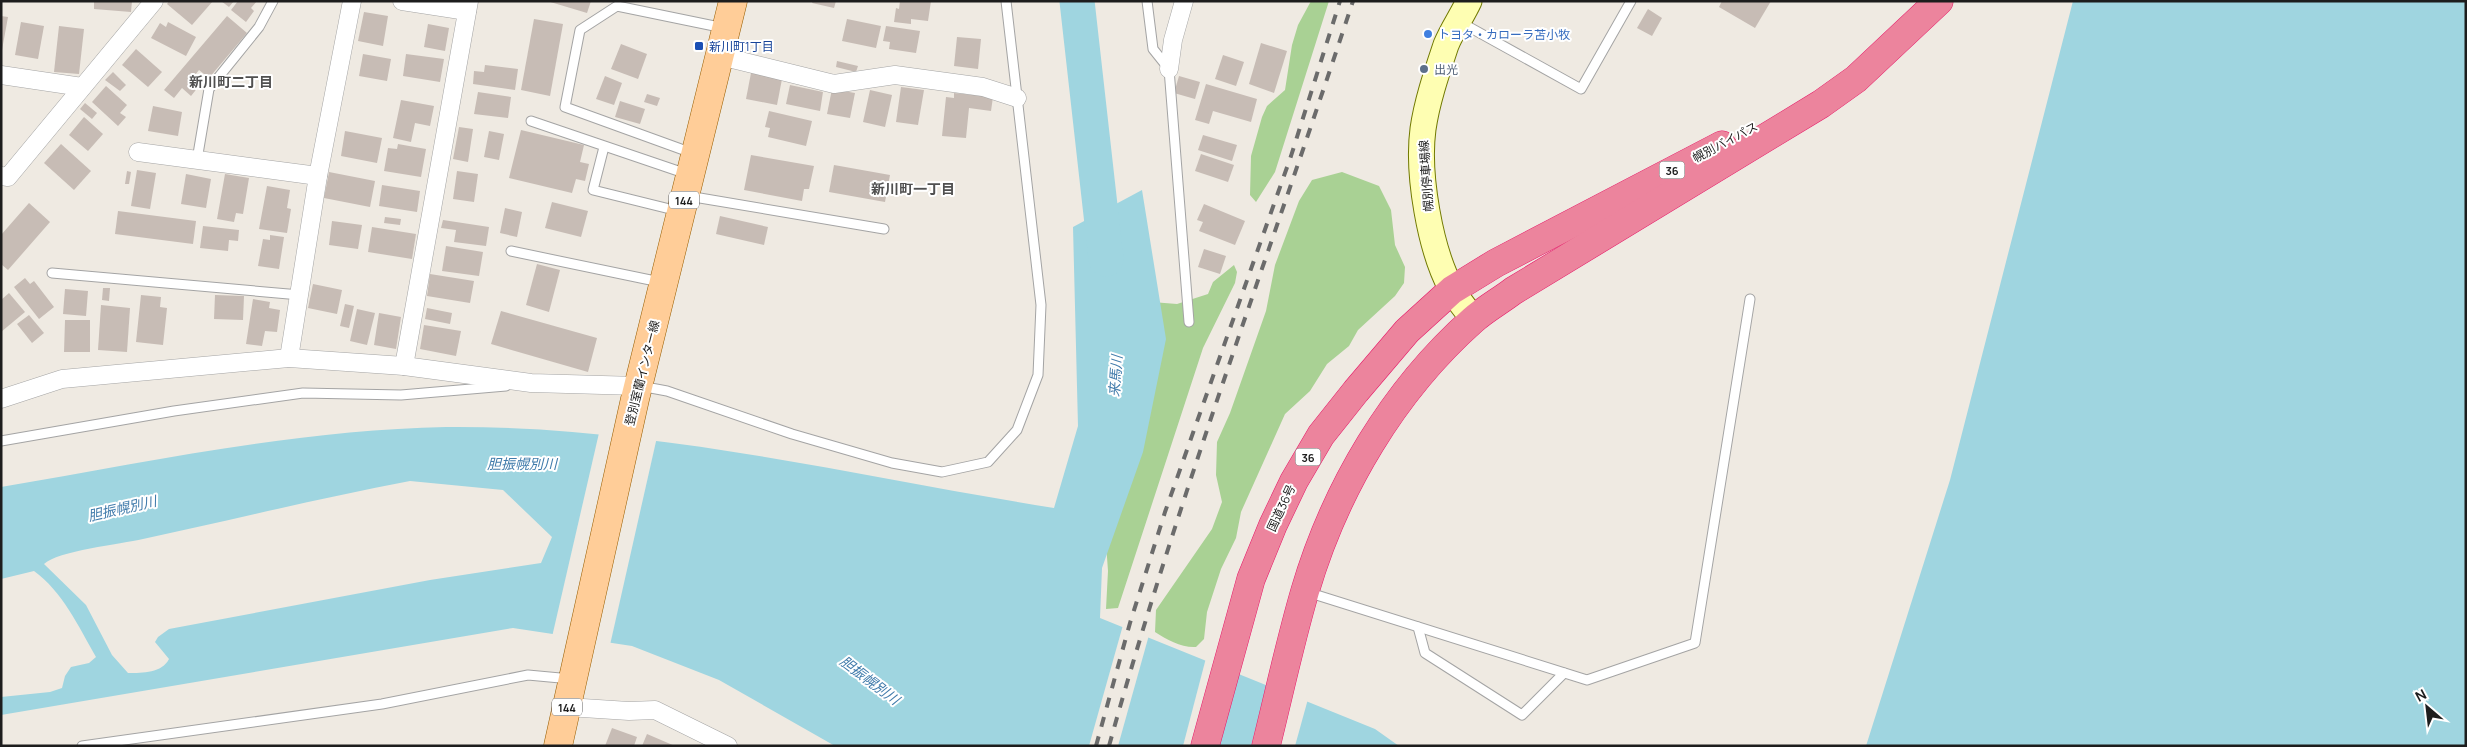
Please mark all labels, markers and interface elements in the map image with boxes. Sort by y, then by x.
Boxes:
place label: トヨタ・カローラ苫小牧 [1438,26,1570,43]
marker: トヨタ・カローラ苫小牧 [1422,28,1434,40]
place label: 新川町1丁目 [709,38,774,55]
marker: 新川町1丁目 [693,40,705,52]
place label: 出光 [1434,61,1458,78]
marker: 出光 [1418,63,1430,75]
district label: 新川町二丁目 [189,72,273,91]
street label: 幌別バイパス [1689,118,1761,166]
street label: 幌別停車場線 [1415,139,1437,213]
road number: 36 [1660,162,1684,178]
district label: 新川町一丁目 [871,179,955,198]
road number: 144 [669,192,699,208]
street label: 登別室蘭インター線 [621,319,663,427]
water label: 来馬川 [1104,352,1126,398]
road number: 36 [1296,448,1320,466]
water label: 胆振幌別川 [487,454,559,473]
street label: 国道36号 [1263,482,1299,534]
water label: 胆振幌別川 [86,490,160,525]
water label: 胆振幌別川 [836,651,905,710]
north arrow [2402,682,2452,732]
text: N [2412,684,2430,706]
road number: 144 [552,699,582,716]

